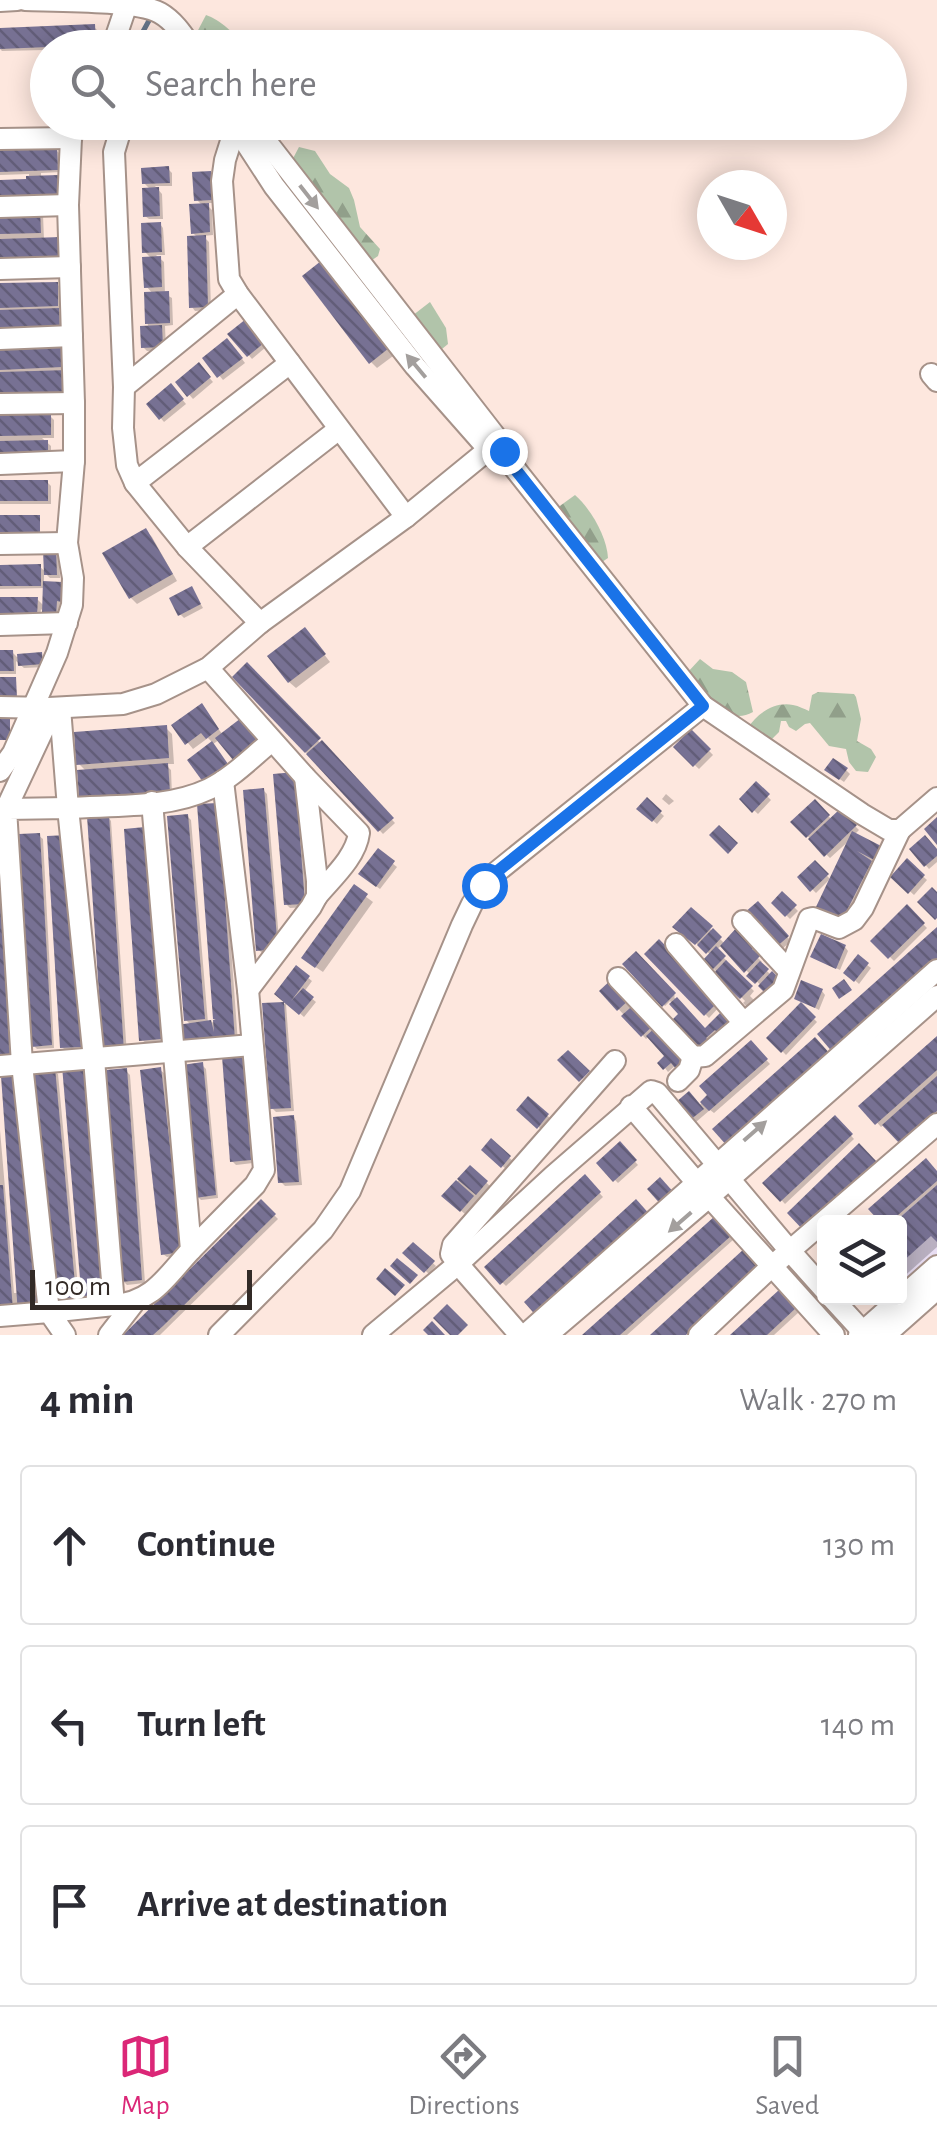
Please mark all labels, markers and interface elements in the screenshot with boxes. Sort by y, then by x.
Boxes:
search box [30,30,907,140]
icon: search [65,58,120,113]
text: Search here [145,66,317,104]
north arrow [697,170,787,260]
one-way arrow [298,184,319,210]
one-way arrow [406,354,427,379]
route end [482,429,528,475]
route start [462,863,508,909]
one-way arrow [742,1120,767,1142]
one-way arrow [667,1211,692,1232]
map controls [817,1215,907,1305]
button: layers [817,1215,907,1305]
scale bar [30,1265,252,1310]
text: 100 m [45,1273,111,1301]
text: 4 min [40,1379,135,1421]
text: Walk · 270 m [739,1384,897,1416]
icon: ahead [42,1518,97,1573]
text: Continue [137,1526,275,1564]
text: 130 m [823,1529,895,1561]
icon: left [42,1698,97,1753]
text: Turn left [137,1706,265,1744]
text: 140 m [821,1709,895,1741]
icon: arrive [42,1878,97,1933]
text: Arrive at destination [137,1886,448,1924]
tab: Map [118,2029,173,2123]
tab: Directions [408,2029,520,2123]
tab: Saved [755,2029,819,2123]

